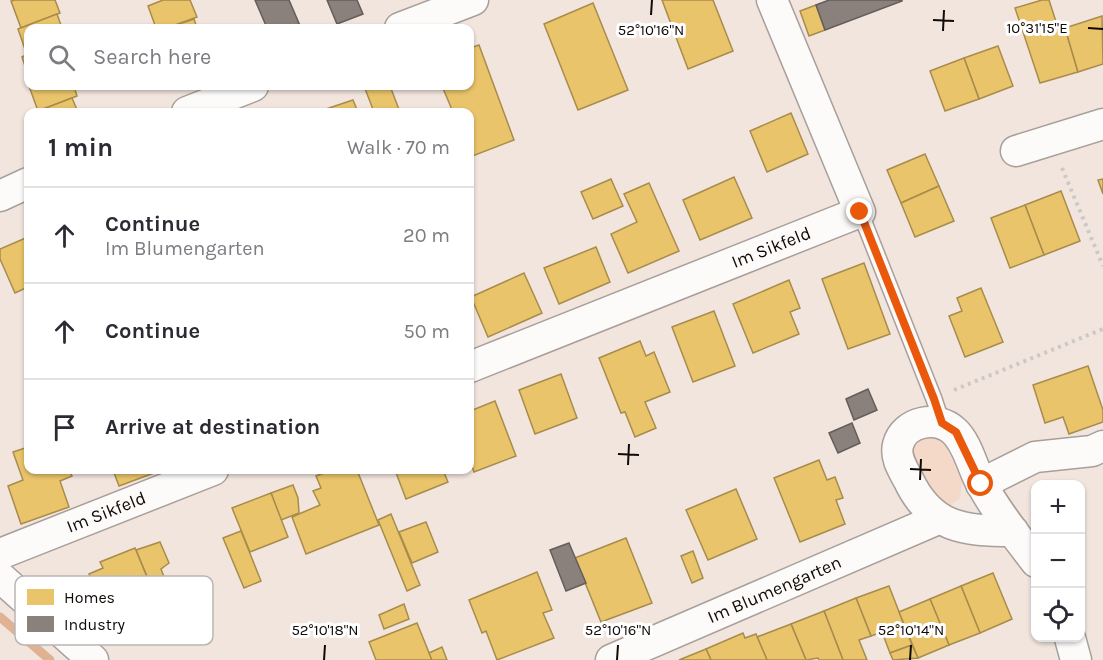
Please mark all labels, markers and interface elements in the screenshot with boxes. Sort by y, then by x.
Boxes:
text: 10°31'15"E [1006,19,1068,37]
text: 52°10'16"N [618,21,684,39]
search box [24,24,474,90]
icon: search [45,41,78,74]
text: Search here [93,44,211,70]
text: 1 min [48,132,113,163]
text: Walk · 70 m [347,136,450,159]
route end [846,198,872,224]
text: Continue [105,211,200,237]
icon: ahead [48,219,81,252]
street label: Im Sikfeld [728,222,814,273]
text: 20 m [403,224,450,247]
text: Im Blumengarten [105,237,265,260]
icon: ahead [48,315,81,348]
text: Continue [105,318,200,344]
text: 50 m [403,320,450,343]
icon: arrive [48,411,81,444]
text: Arrive at destination [105,414,320,440]
route start [967,470,993,496]
map controls [1031,480,1085,642]
button: + [1031,480,1085,534]
street label: Im Sikfeld [63,487,149,538]
button: − [1031,534,1085,588]
street label: Im Blumengarten [704,551,845,628]
legend [15,576,213,645]
text: Homes [64,588,115,607]
button: locate [1031,588,1085,642]
text: Industry [64,615,126,634]
text: 52°10'18"N [291,621,359,639]
text: 52°10'16"N [585,621,651,639]
text: 52°10'14"N [878,621,944,639]

